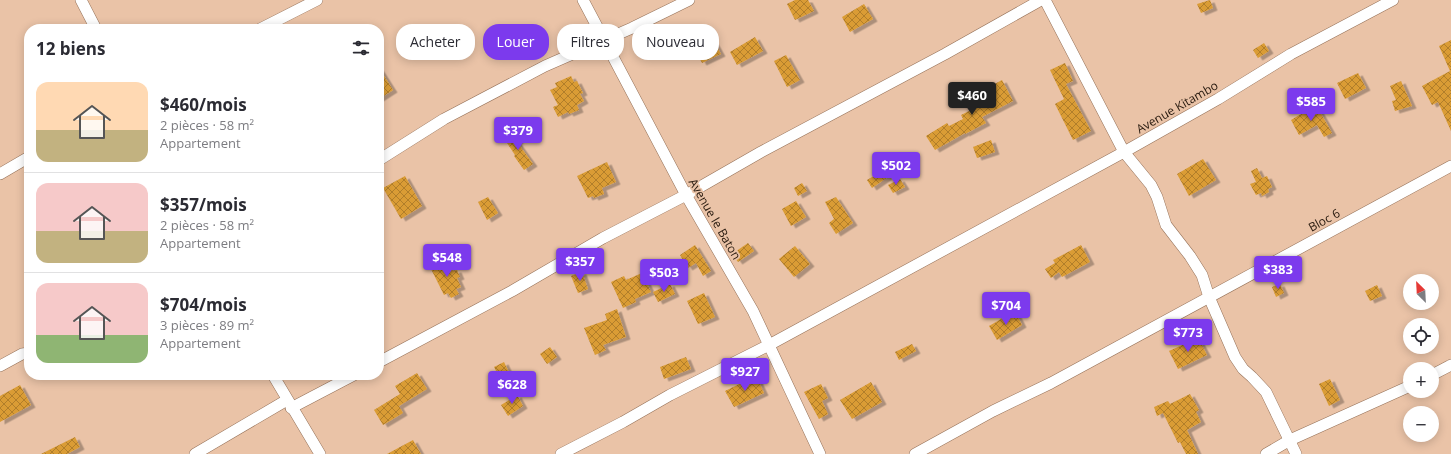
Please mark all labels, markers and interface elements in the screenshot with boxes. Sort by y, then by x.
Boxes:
chip: Acheter [396,24,475,60]
chip: Louer [483,24,549,60]
chip: Filtres [557,24,624,60]
chip: Nouveau [632,24,719,60]
text: 12 biens [36,37,105,60]
icon: filters [350,37,372,59]
street label: Avenue Kitambo [1133,77,1221,137]
pin: $460 [948,82,996,116]
text: $460 [957,86,987,104]
pin: $585 [1287,88,1335,122]
text: $585 [1296,92,1326,110]
text: $460/mois [160,93,247,116]
icon: home [68,98,116,146]
text: 2 pièces · 58 m² [160,116,254,134]
pin: $379 [494,117,542,151]
text: $379 [503,121,533,139]
text: Appartement [160,134,241,152]
pin: $502 [872,152,920,186]
text: $502 [881,156,911,174]
street label: Avenue le Baton [685,175,745,263]
text: $357/mois [160,193,247,216]
icon: home [68,199,116,247]
street label: Bloc 6 [1305,204,1343,236]
text: 2 pièces · 58 m² [160,216,254,234]
text: Appartement [160,234,241,252]
pin: $548 [423,244,471,278]
text: $548 [432,248,462,266]
pin: $357 [556,248,604,282]
text: $357 [565,252,595,270]
pin: $383 [1254,256,1302,290]
pin: $503 [640,259,688,293]
text: $383 [1263,260,1293,278]
text: $503 [649,263,679,281]
north arrow [1403,274,1439,310]
map controls [1403,274,1439,442]
pin: $704 [982,292,1030,326]
text: $704/mois [160,293,247,316]
text: $704 [991,296,1021,314]
icon: home [68,299,116,347]
text: 3 pièces · 89 m² [160,316,254,334]
button: locate [1403,318,1439,354]
pin: $773 [1164,319,1212,353]
text: $773 [1173,323,1203,341]
text: Appartement [160,334,241,352]
pin: $927 [721,358,769,392]
text: $927 [730,362,760,380]
button: + [1403,362,1439,398]
pin: $628 [488,371,536,405]
text: $628 [497,375,527,393]
button: − [1403,406,1439,442]

